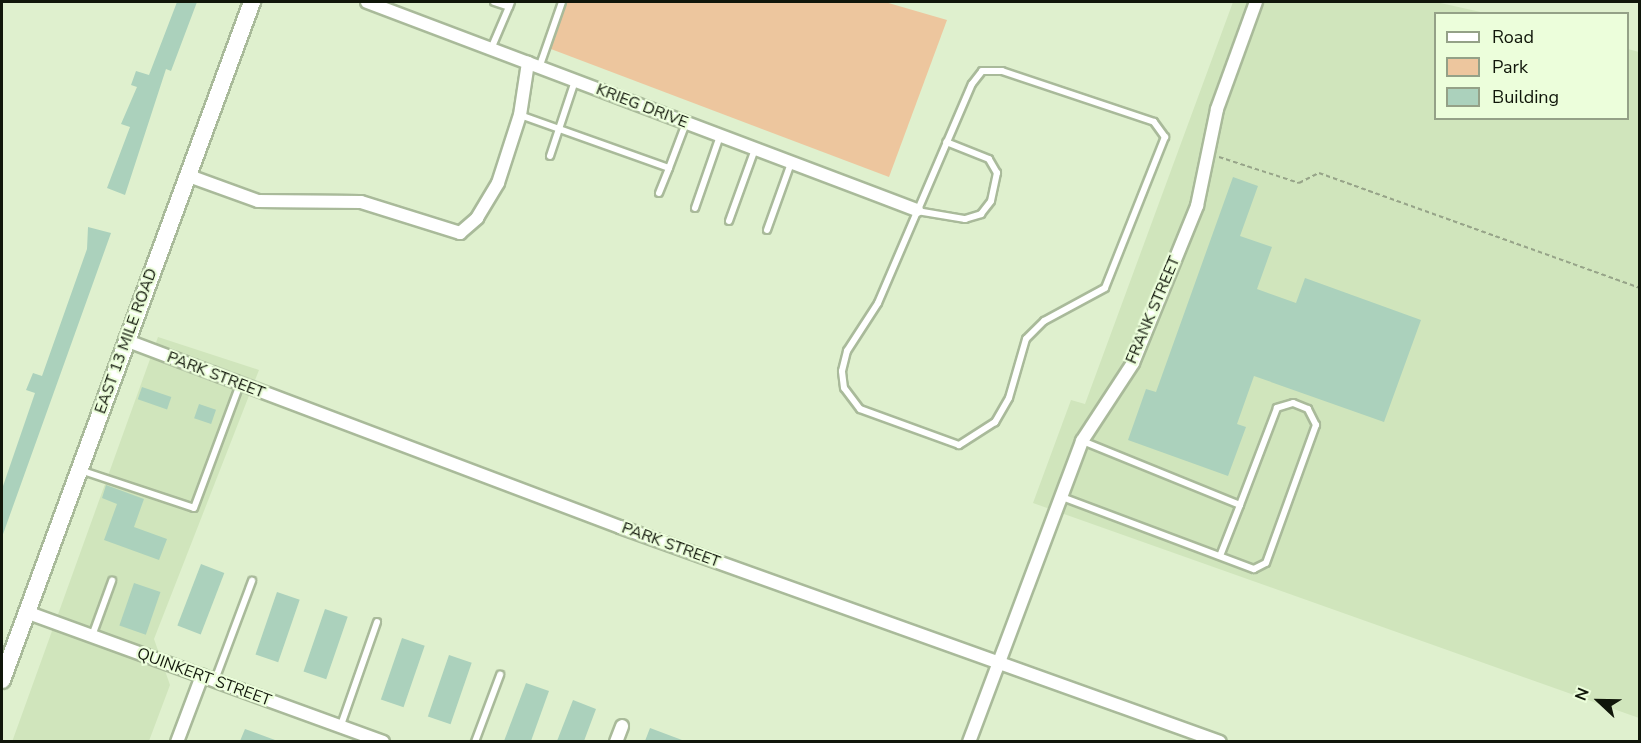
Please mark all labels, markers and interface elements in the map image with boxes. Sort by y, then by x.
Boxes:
legend [1434,12,1629,120]
text: Road [1492,25,1534,49]
text: Park [1492,55,1528,79]
street label: KRIEG DRIVE [593,80,691,132]
text: Building [1492,85,1559,109]
street label: FRANK STREET [1122,253,1184,367]
street label: EAST 13 MILE ROAD [91,266,161,416]
street label: PARK STREET [164,347,268,403]
street label: PARK STREET [619,518,723,572]
street label: QUINKERT STREET [134,644,274,710]
north arrow [1569,671,1629,731]
text: N [1570,685,1595,704]

